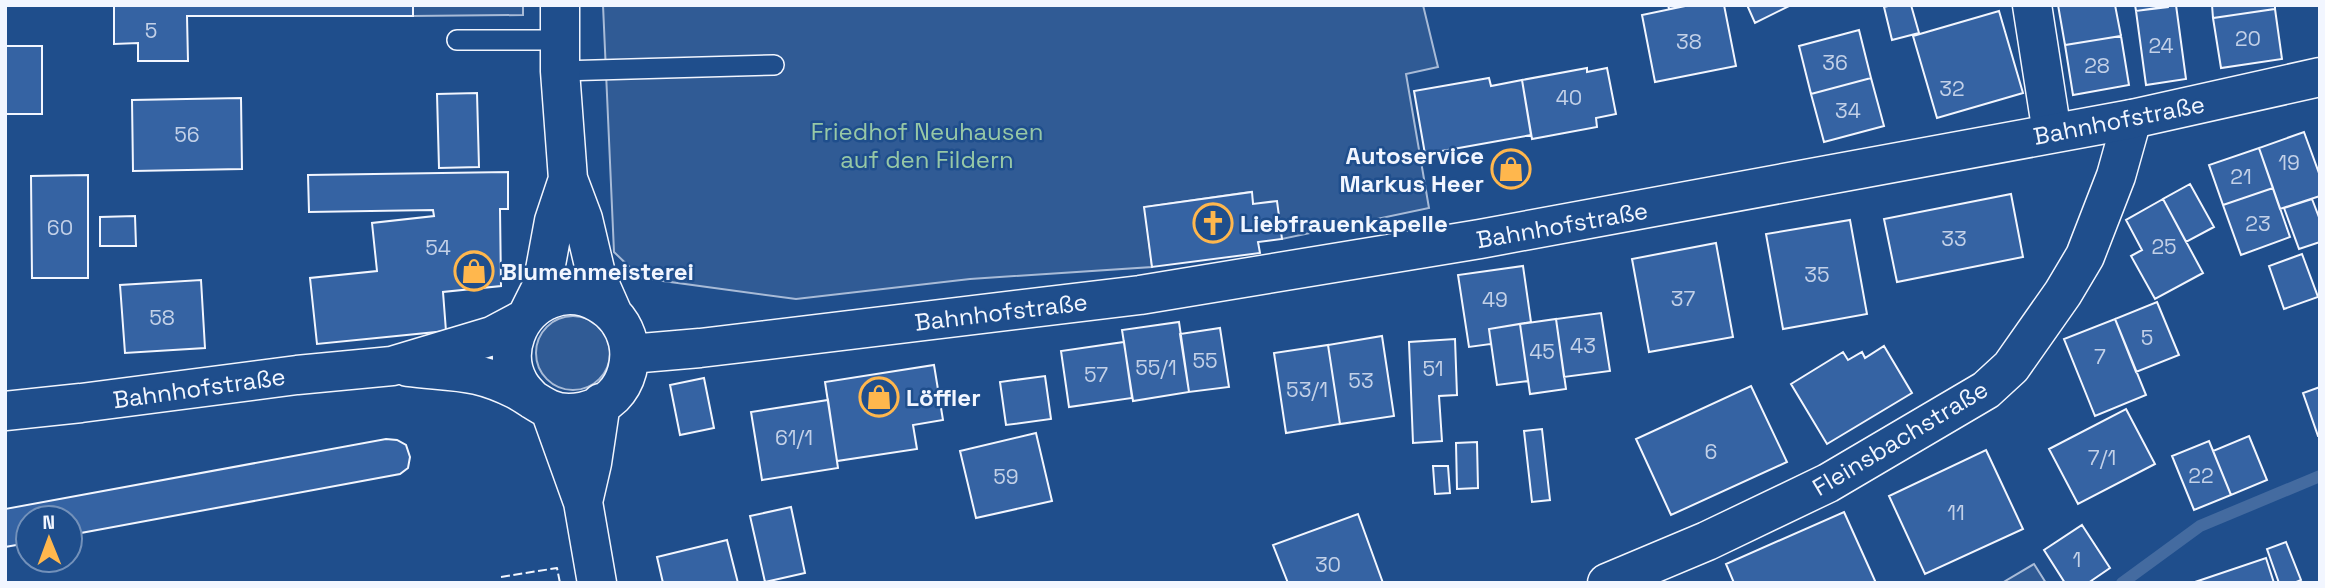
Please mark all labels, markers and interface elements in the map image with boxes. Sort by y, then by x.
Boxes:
house number: 5 [145,17,157,44]
house number: 20 [2235,25,2261,52]
house number: 38 [1676,28,1702,55]
house number: 24 [2148,32,2174,59]
house number: 36 [1822,49,1848,76]
house number: 28 [2084,52,2110,79]
house number: 32 [1939,75,1965,102]
house number: 40 [1556,84,1582,111]
street label: Bahnhofstraße [2031,88,2207,152]
house number: 34 [1835,97,1861,124]
park label: Friedhof Neuhausen auf den Fildern [811,116,1043,175]
house number: 56 [174,121,200,148]
place label: Autoservice Markus Heer [1340,140,1484,199]
shop icon: Autoservice Markus Heer [1490,148,1532,190]
house number: 19 [2278,149,2300,176]
house number: 21 [2230,163,2252,190]
street label: Bahnhofstraße [1474,195,1650,255]
church icon: Liebfrauenkapelle [1192,202,1234,244]
place label: Liebfrauenkapelle [1240,208,1448,239]
house number: 23 [2245,210,2271,237]
house number: 60 [47,214,73,241]
house number: 33 [1941,225,1967,252]
house number: 25 [2151,233,2177,260]
house number: 54 [425,234,451,261]
shop icon: Blumenmeisterei [453,250,495,292]
place label: Blumenmeisterei [501,256,694,287]
house number: 35 [1804,261,1830,288]
house number: 37 [1671,285,1695,312]
street label: Bahnhofstraße [913,286,1089,338]
house number: 49 [1482,286,1508,313]
house number: 58 [149,304,175,331]
house number: 5 [2141,324,2153,351]
house number: 43 [1570,332,1596,359]
house number: 45 [1529,338,1555,365]
house number: 7 [2094,343,2106,370]
house number: 55 [1192,347,1218,374]
house number: 55/1 [1135,354,1177,381]
house number: 51 [1422,355,1444,382]
street label: Bahnhofstraße [111,361,287,415]
house number: 57 [1084,361,1108,388]
house number: 53 [1348,367,1374,394]
street label: Fleinsbachstraße [1807,373,1993,503]
shop icon: Löffler [858,376,900,418]
house number: 53/1 [1286,376,1328,403]
place label: Löffler [906,382,981,413]
house number: 61/1 [775,424,813,451]
house number: 6 [1705,438,1717,465]
house number: 7/1 [2088,444,2116,471]
house number: 22 [2188,462,2214,489]
house number: 59 [993,463,1019,490]
house number: 11 [1947,499,1965,526]
north arrow [14,504,84,574]
text: N [42,510,55,535]
house number: 1 [2073,546,2081,573]
house number: 30 [1315,551,1341,578]

